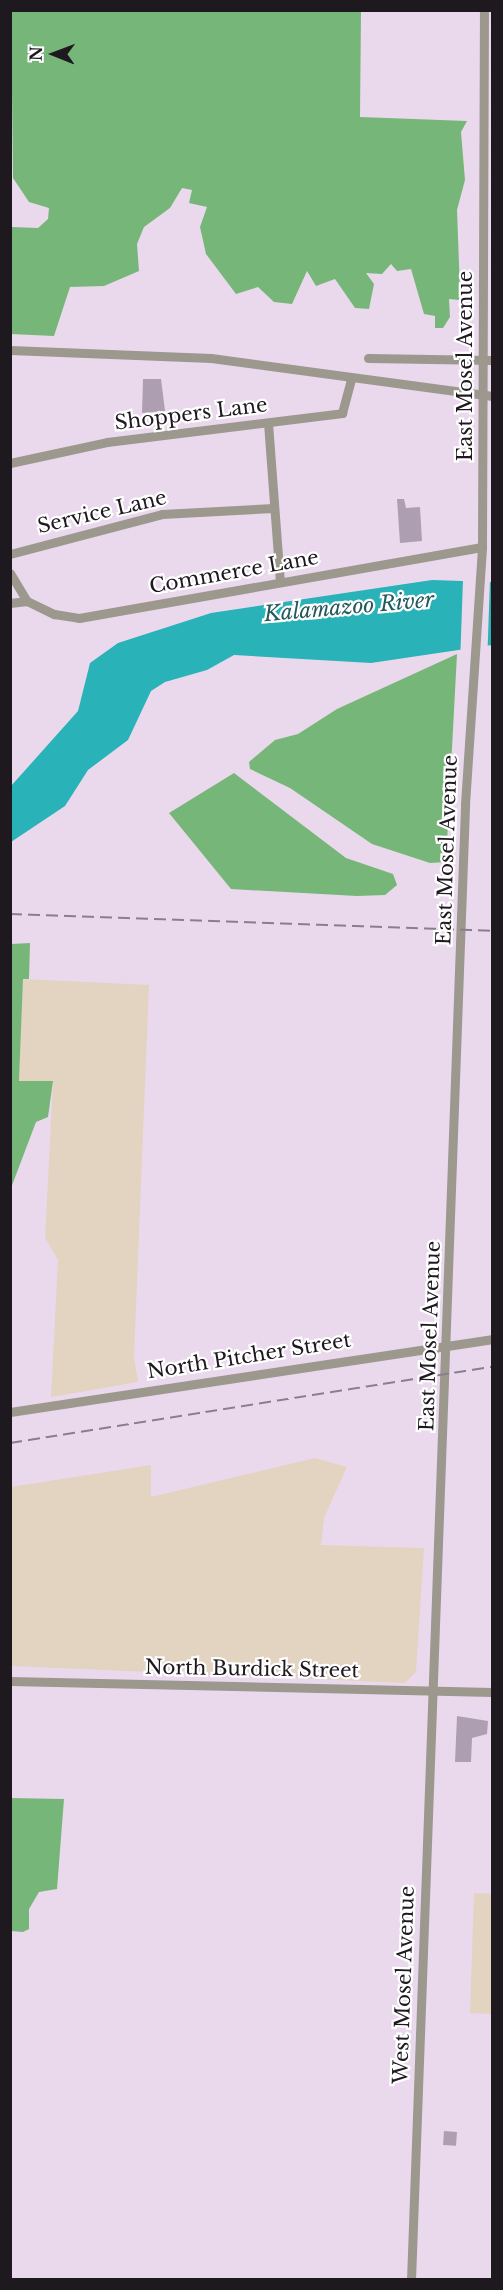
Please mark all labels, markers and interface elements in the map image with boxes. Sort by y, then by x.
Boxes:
north arrow [24,24,84,84]
text: N [26,46,46,61]
street label: East Mosel Avenue [453,270,477,462]
street label: Shoppers Lane [113,393,269,435]
street label: Service Lane [35,485,169,539]
street label: Commerce Lane [147,545,321,599]
water label: Kalamazoo River [263,587,435,627]
street label: East Mosel Avenue [432,754,462,946]
street label: East Mosel Avenue [415,1240,445,1432]
street label: North Pitcher Street [145,1328,353,1384]
street label: North Burdick Street [145,1655,359,1683]
street label: West Mosel Avenue [389,1885,419,2085]

